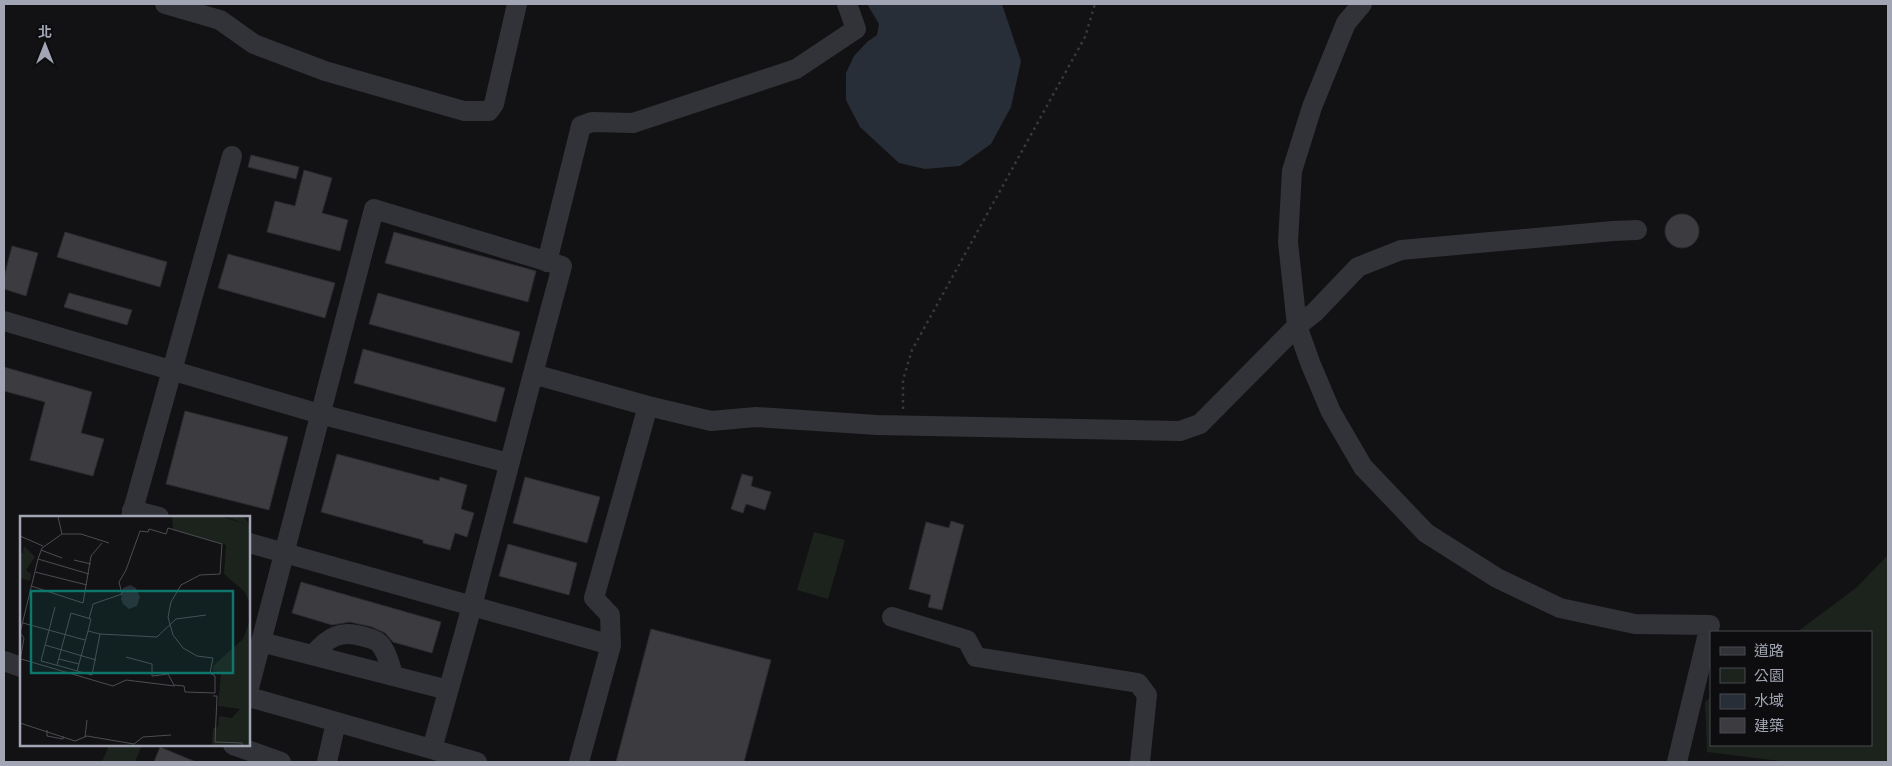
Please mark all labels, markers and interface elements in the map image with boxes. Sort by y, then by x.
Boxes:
north arrow [20,20,70,70]
text: 北 [38,24,52,41]
inset map [20,516,250,746]
legend [1710,631,1872,746]
text: 道路 [1754,642,1784,660]
text: 公園 [1754,667,1784,685]
text: 水域 [1754,692,1784,710]
text: 建築 [1754,717,1784,735]

